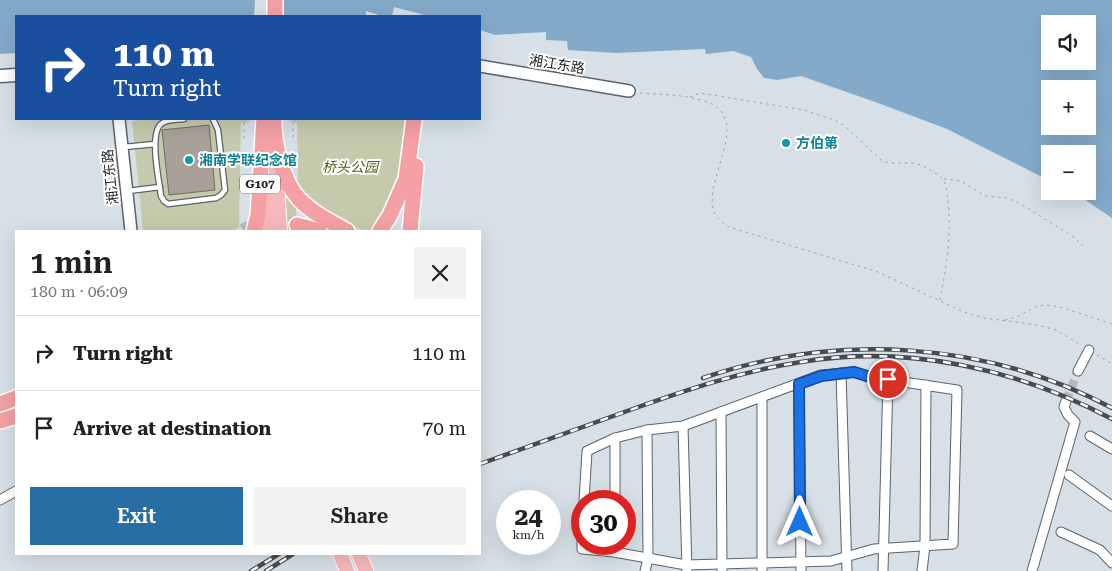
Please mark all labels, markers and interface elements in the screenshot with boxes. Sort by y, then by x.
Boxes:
map controls [1041,15,1096,200]
button: sound [1041,15,1096,70]
text: 110 m [113,34,214,75]
icon: right [30,35,95,100]
street label: 湘江东路 [528,52,586,76]
text: Turn right [113,76,221,101]
button: + [1041,80,1096,135]
place label: 方伯第 [796,135,838,151]
marker: 方伯第 [780,137,792,149]
button: − [1041,145,1096,200]
street label: 湘江东路 [99,148,121,206]
place label: 湘南学联纪念馆 [199,152,297,168]
marker: 湘南学联纪念馆 [183,154,195,166]
park label: 桥头公园 [322,159,380,175]
road number: G107 [240,174,280,193]
text: 1 min [30,245,113,280]
button: close [414,247,466,299]
text: 180 m · 06:09 [30,282,128,301]
icon: right [30,339,58,367]
text: Turn right [73,342,173,365]
text: 110 m [412,342,466,365]
pin [867,358,909,400]
icon: arrive [874,365,902,393]
icon: arrive [30,414,58,442]
text: Arrive at destination [73,417,271,440]
text: 70 m [423,417,466,440]
button: Exit [30,487,243,545]
button: Share [253,487,466,545]
speed limit sign: 30 [571,490,636,555]
position arrow [773,495,825,547]
text: 24 [514,502,543,531]
text: km/h [512,528,545,542]

